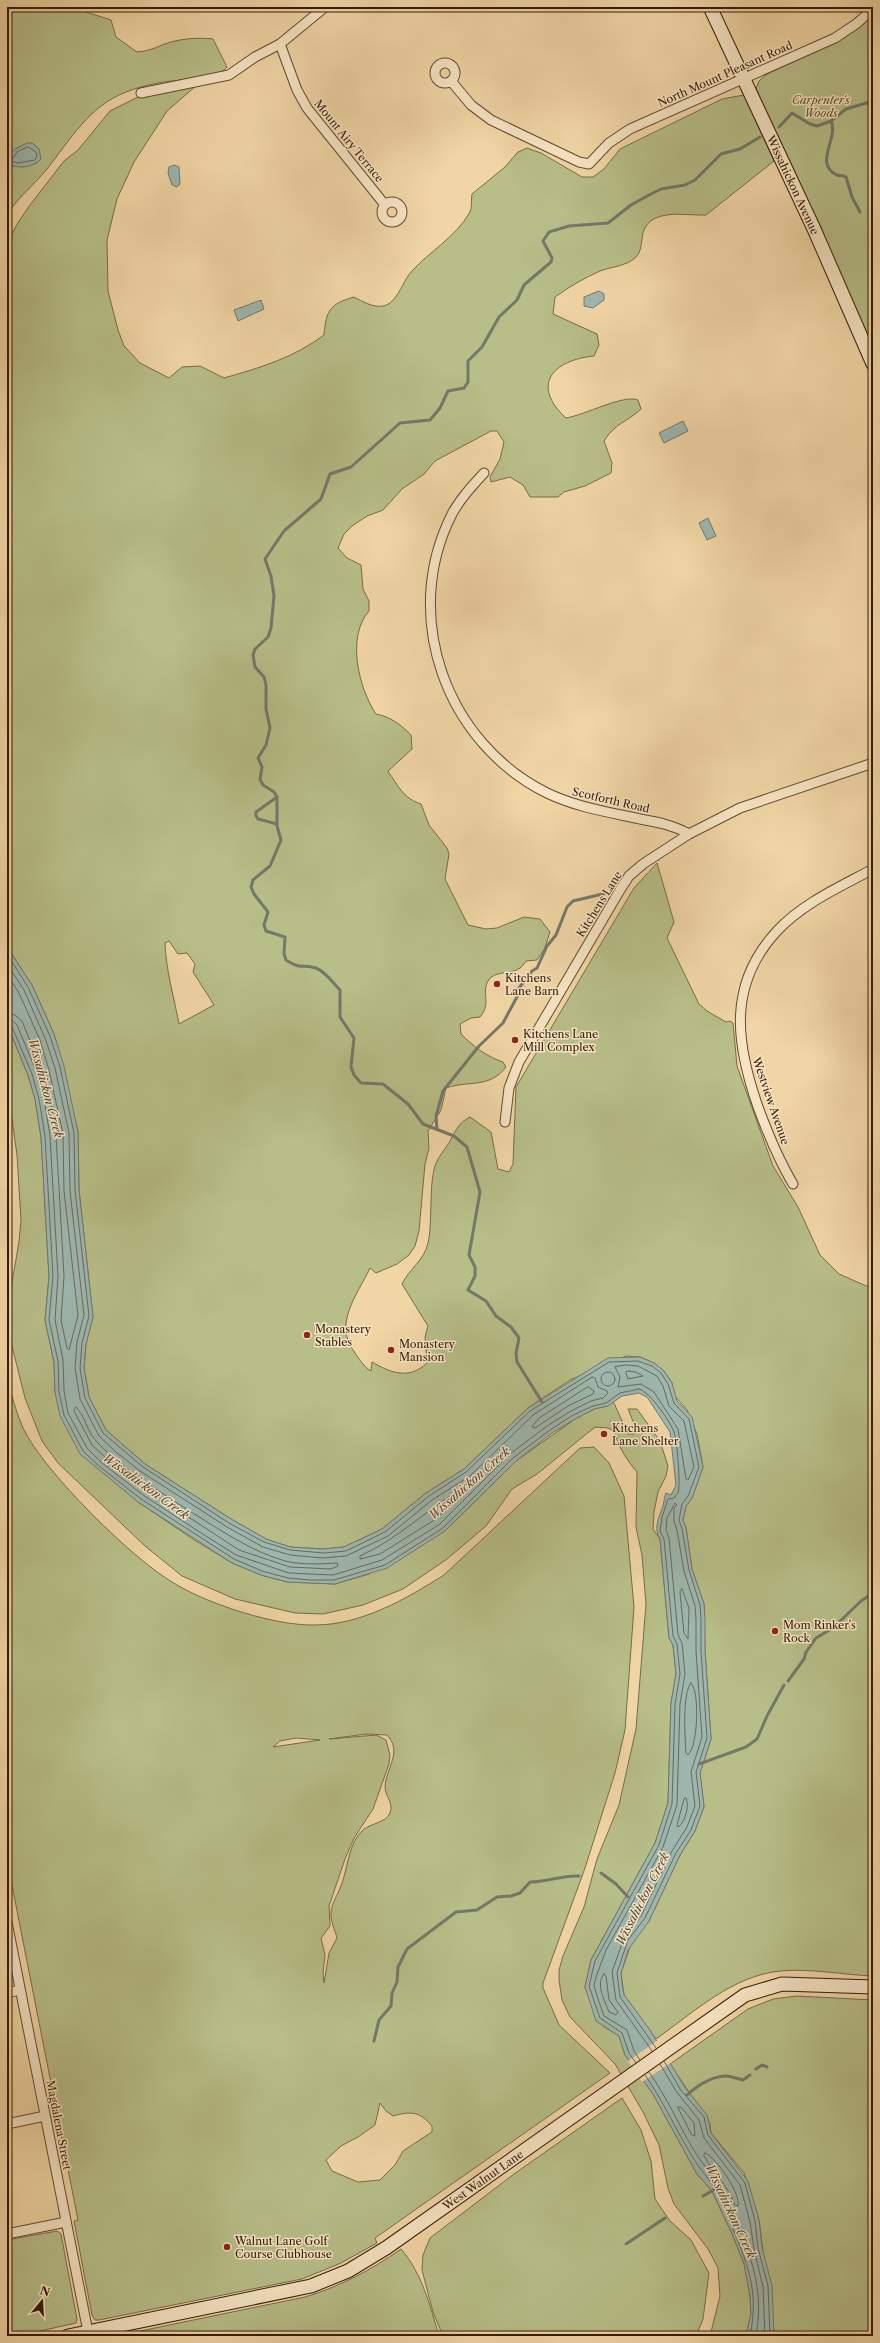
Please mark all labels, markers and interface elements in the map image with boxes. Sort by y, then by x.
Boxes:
street label: North Mount Pleasant Road [655,38,795,110]
park label: Carpenter's Woods [792,93,850,120]
street label: Mount Airy Terrace [311,97,387,185]
street label: Wissahickon Avenue [763,132,822,237]
street label: Scotforth Road [571,784,651,816]
street label: Kitchens Lane [573,868,625,940]
place label: Kitchens Lane Barn [505,971,559,998]
marker: Kitchens Lane Barn [492,979,502,989]
place label: Kitchens Lane Mill Complex [523,1027,598,1054]
marker: Kitchens Lane Mill Complex [510,1035,520,1045]
water label: Wissahickon Creek [25,1036,67,1140]
street label: Westview Avenue [749,1055,793,1147]
place label: Monastery Stables [315,1322,372,1349]
marker: Monastery Stables [302,1330,312,1340]
place label: Monastery Mansion [399,1337,456,1364]
marker: Monastery Mansion [386,1345,396,1355]
place label: Kitchens Lane Shelter [612,1421,679,1448]
marker: Kitchens Lane Shelter [599,1429,609,1439]
water label: Wissahickon Creek [425,1443,513,1522]
water label: Wissahickon Creek [100,1450,193,1523]
place label: Mom Rinker's Rock [783,1618,856,1645]
marker: Mom Rinker's Rock [770,1626,780,1636]
water label: Wissahickon Creek [612,1849,672,1948]
street label: Magdalena Street [43,2079,75,2171]
street label: West Walnut Lane [439,2147,526,2214]
water label: Wissahickon Creek [702,2161,760,2261]
place label: Walnut Lane Golf Course Clubhouse [234,2234,332,2261]
marker: Walnut Lane Golf Course Clubhouse [222,2242,232,2252]
north arrow [22,2281,62,2321]
text: N [38,2283,52,2300]

